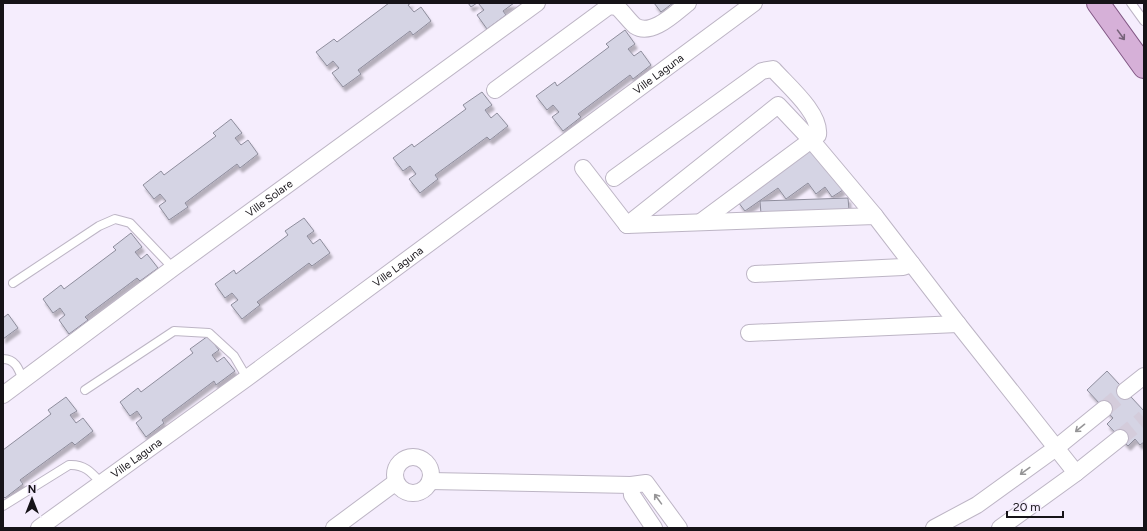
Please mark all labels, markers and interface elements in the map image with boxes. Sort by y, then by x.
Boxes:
one-way arrow [1117,29,1125,40]
street label: Ville Laguna [630,51,686,97]
street label: Ville Solare [243,177,295,219]
street label: Ville Laguna [370,244,426,289]
one-way arrow [1075,424,1086,433]
street label: Ville Laguna [108,435,164,480]
one-way arrow [1019,466,1030,475]
north arrow [12,479,52,519]
text: N [28,483,36,496]
scale bar [1007,493,1063,519]
one-way arrow [654,494,662,505]
text: 20 m [1013,500,1041,514]

